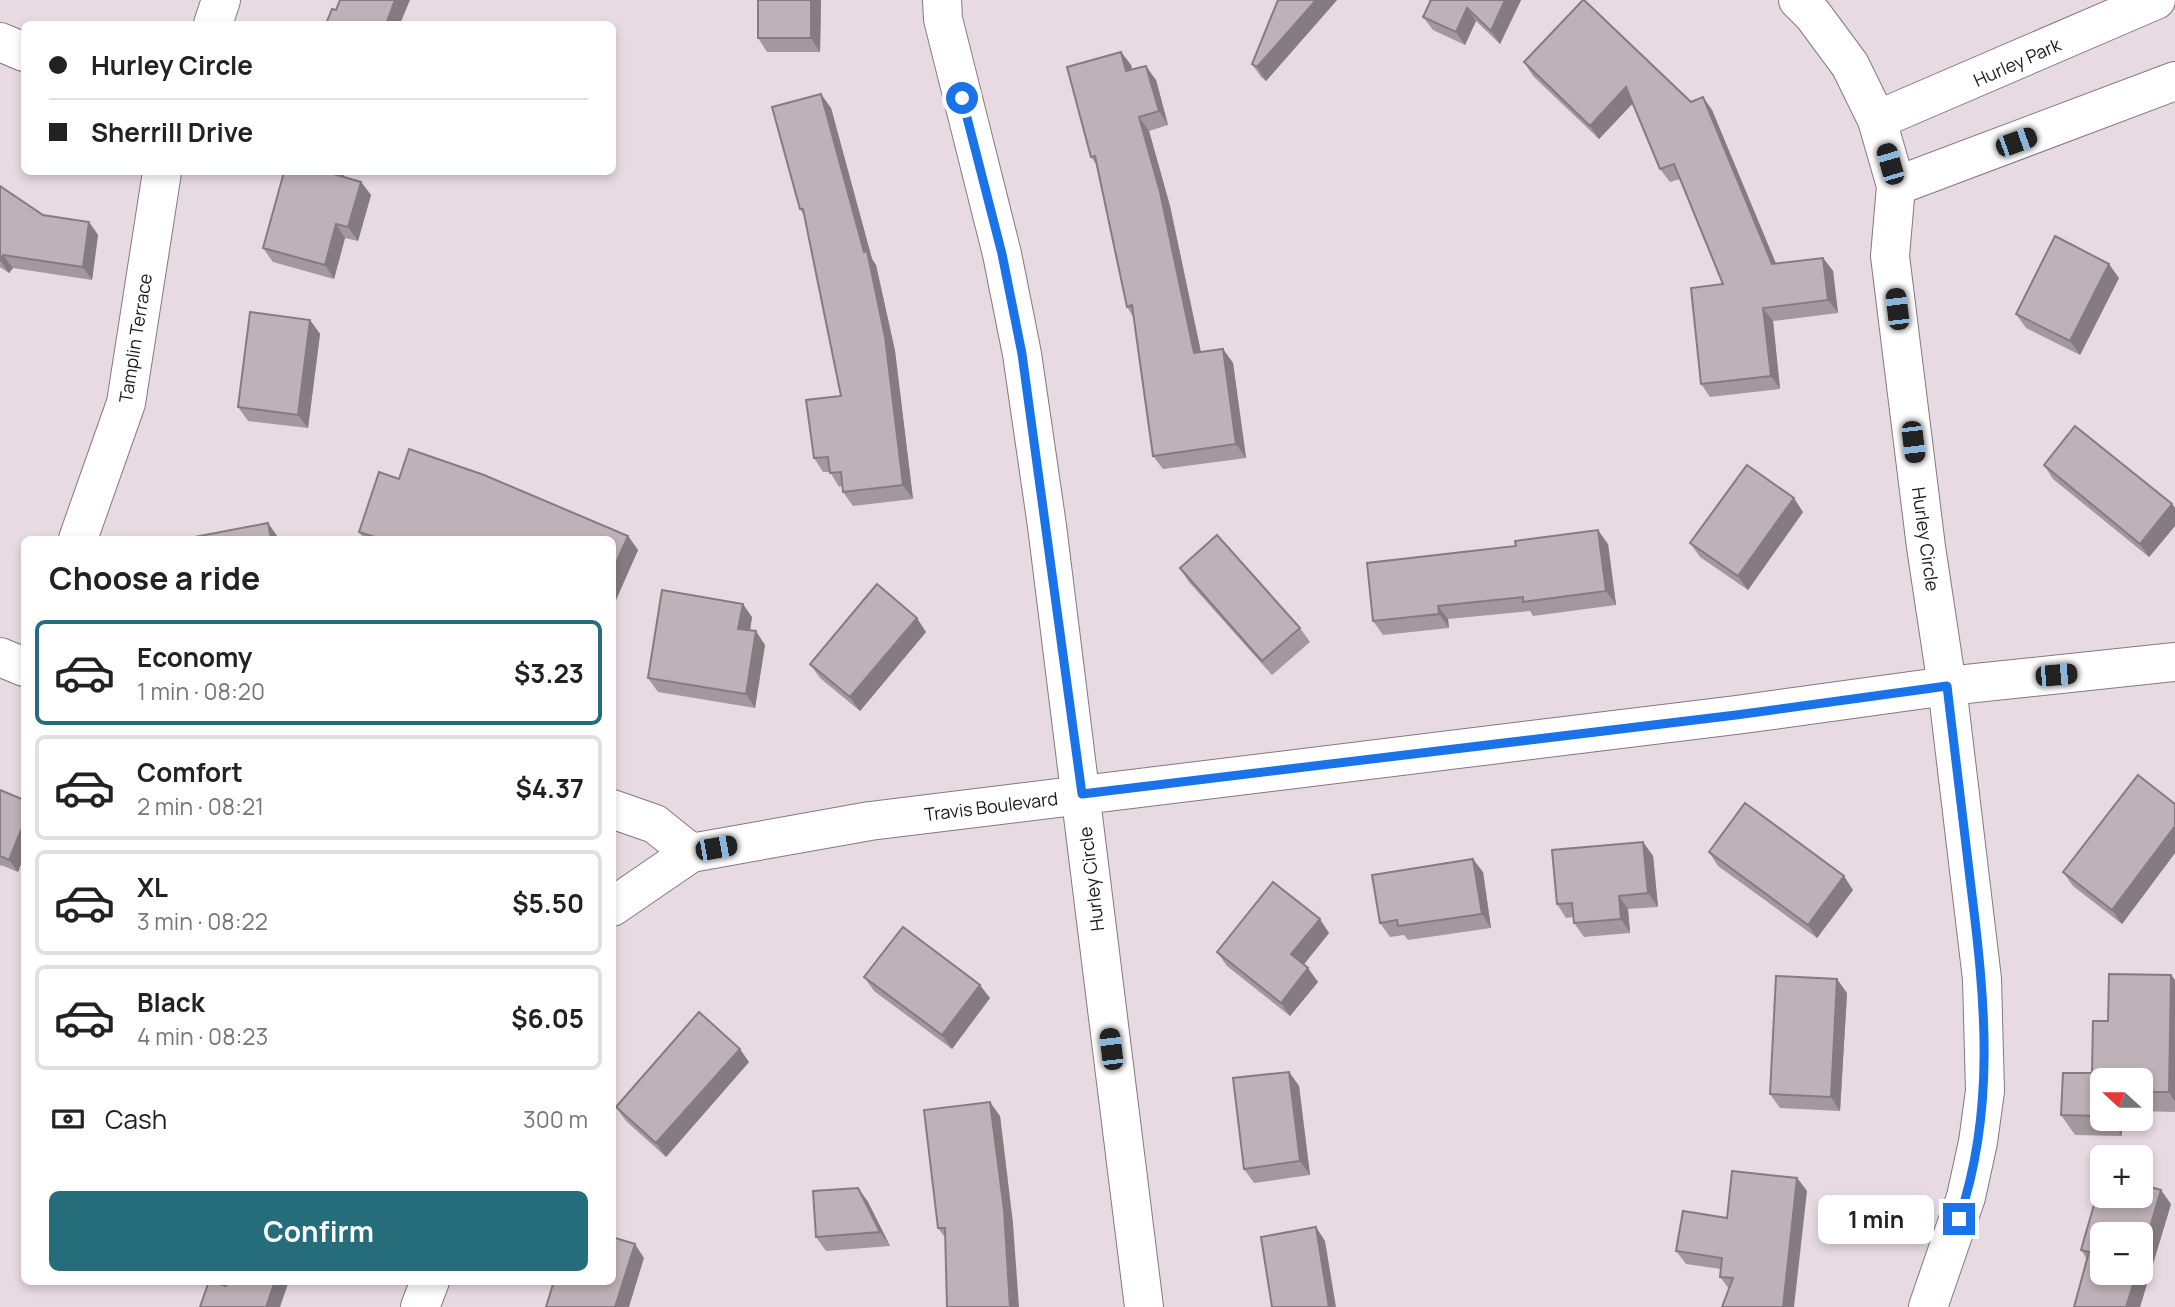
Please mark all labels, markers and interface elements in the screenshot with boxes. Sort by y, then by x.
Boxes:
street label: Hurley Park [1970,32,2065,92]
text: Hurley Circle [91,47,253,83]
route start [946,82,978,114]
text: Sherrill Drive [91,114,253,150]
car [1993,125,2040,159]
car [1875,141,1906,187]
street label: Tamplin Terrace [113,272,157,404]
car [1885,287,1910,331]
car [1901,420,1926,464]
street label: Hurley Circle [1907,485,1945,593]
text: Choose a ride [49,556,260,600]
text: Economy [137,639,252,675]
icon: car [53,641,116,704]
text: $3.23 [514,655,584,691]
car [2035,663,2078,687]
text: 1 min · 08:20 [137,675,265,707]
text: Comfort [137,754,243,790]
icon: car [53,756,116,819]
text: $4.37 [515,770,584,806]
street label: Travis Boulevard [923,786,1059,826]
text: 2 min · 08:21 [137,790,264,822]
street label: Hurley Circle [1073,825,1109,933]
car [694,834,739,862]
text: XL [137,869,168,905]
icon: car [53,871,116,934]
text: $5.50 [512,885,584,921]
text: 3 min · 08:22 [137,905,268,937]
text: Black [137,984,205,1020]
icon: car [53,986,116,1049]
text: $6.05 [511,1000,584,1036]
text: 4 min · 08:23 [137,1020,268,1052]
car [1099,1027,1124,1071]
north arrow [2090,1068,2152,1130]
map controls [2090,1068,2153,1285]
icon: cash [49,1100,87,1138]
text: Cash [105,1101,167,1137]
text: 300 m [523,1103,588,1135]
button: + [2090,1145,2153,1208]
button: Confirm [49,1191,588,1271]
callout: 1 min [1819,1194,1934,1244]
text: 1 min [1848,1203,1904,1235]
route end [1943,1203,1975,1235]
button: − [2090,1222,2153,1285]

